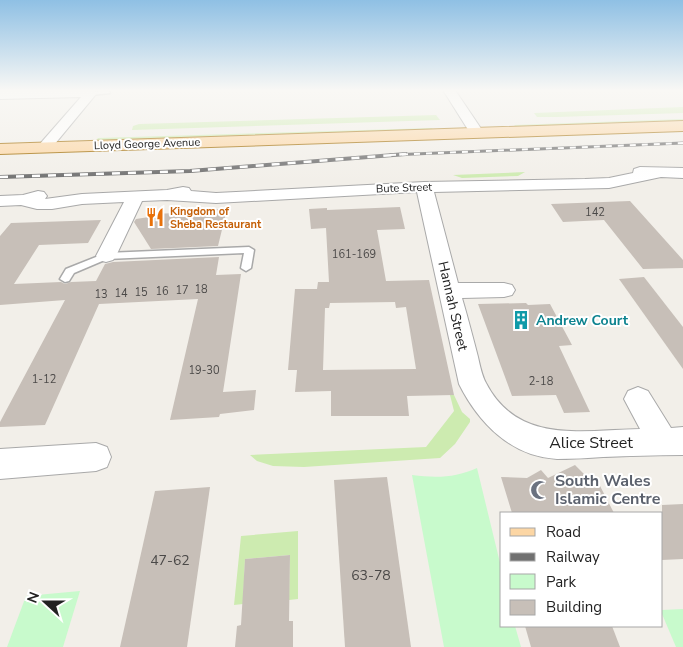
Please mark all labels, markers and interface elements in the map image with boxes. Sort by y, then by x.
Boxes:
street label: Lloyd George Avenue [94,135,201,153]
street label: Bute Street [376,180,432,196]
place label: Kingdom of Sheba Restaurant [170,204,262,232]
house number: 142 [585,205,605,220]
restaurant icon: Kingdom of Sheba Restaurant [144,206,166,228]
house number: 161-169 [332,247,376,262]
street label: Hannah Street [433,259,473,353]
house number: 18 [194,282,208,297]
house number: 17 [175,283,189,298]
house number: 16 [155,284,169,299]
house number: 15 [134,285,148,300]
house number: 14 [114,286,128,301]
house number: 13 [94,287,108,302]
building icon: Andrew Court [510,309,532,331]
place label: Andrew Court [536,311,629,330]
house number: 19-30 [188,363,220,378]
house number: 1-12 [32,372,56,387]
house number: 2-18 [529,374,554,389]
street label: Alice Street [549,432,633,454]
place label: South Wales Islamic Centre [555,470,661,510]
mosque icon: South Wales Islamic Centre [529,479,551,501]
legend [500,512,663,627]
text: Road [546,522,581,542]
text: Railway [546,547,600,567]
house number: 47-62 [150,551,190,570]
house number: 63-78 [351,566,391,585]
text: Park [546,572,576,592]
north arrow [20,577,70,627]
text: N [23,589,44,606]
text: Building [546,597,602,617]

